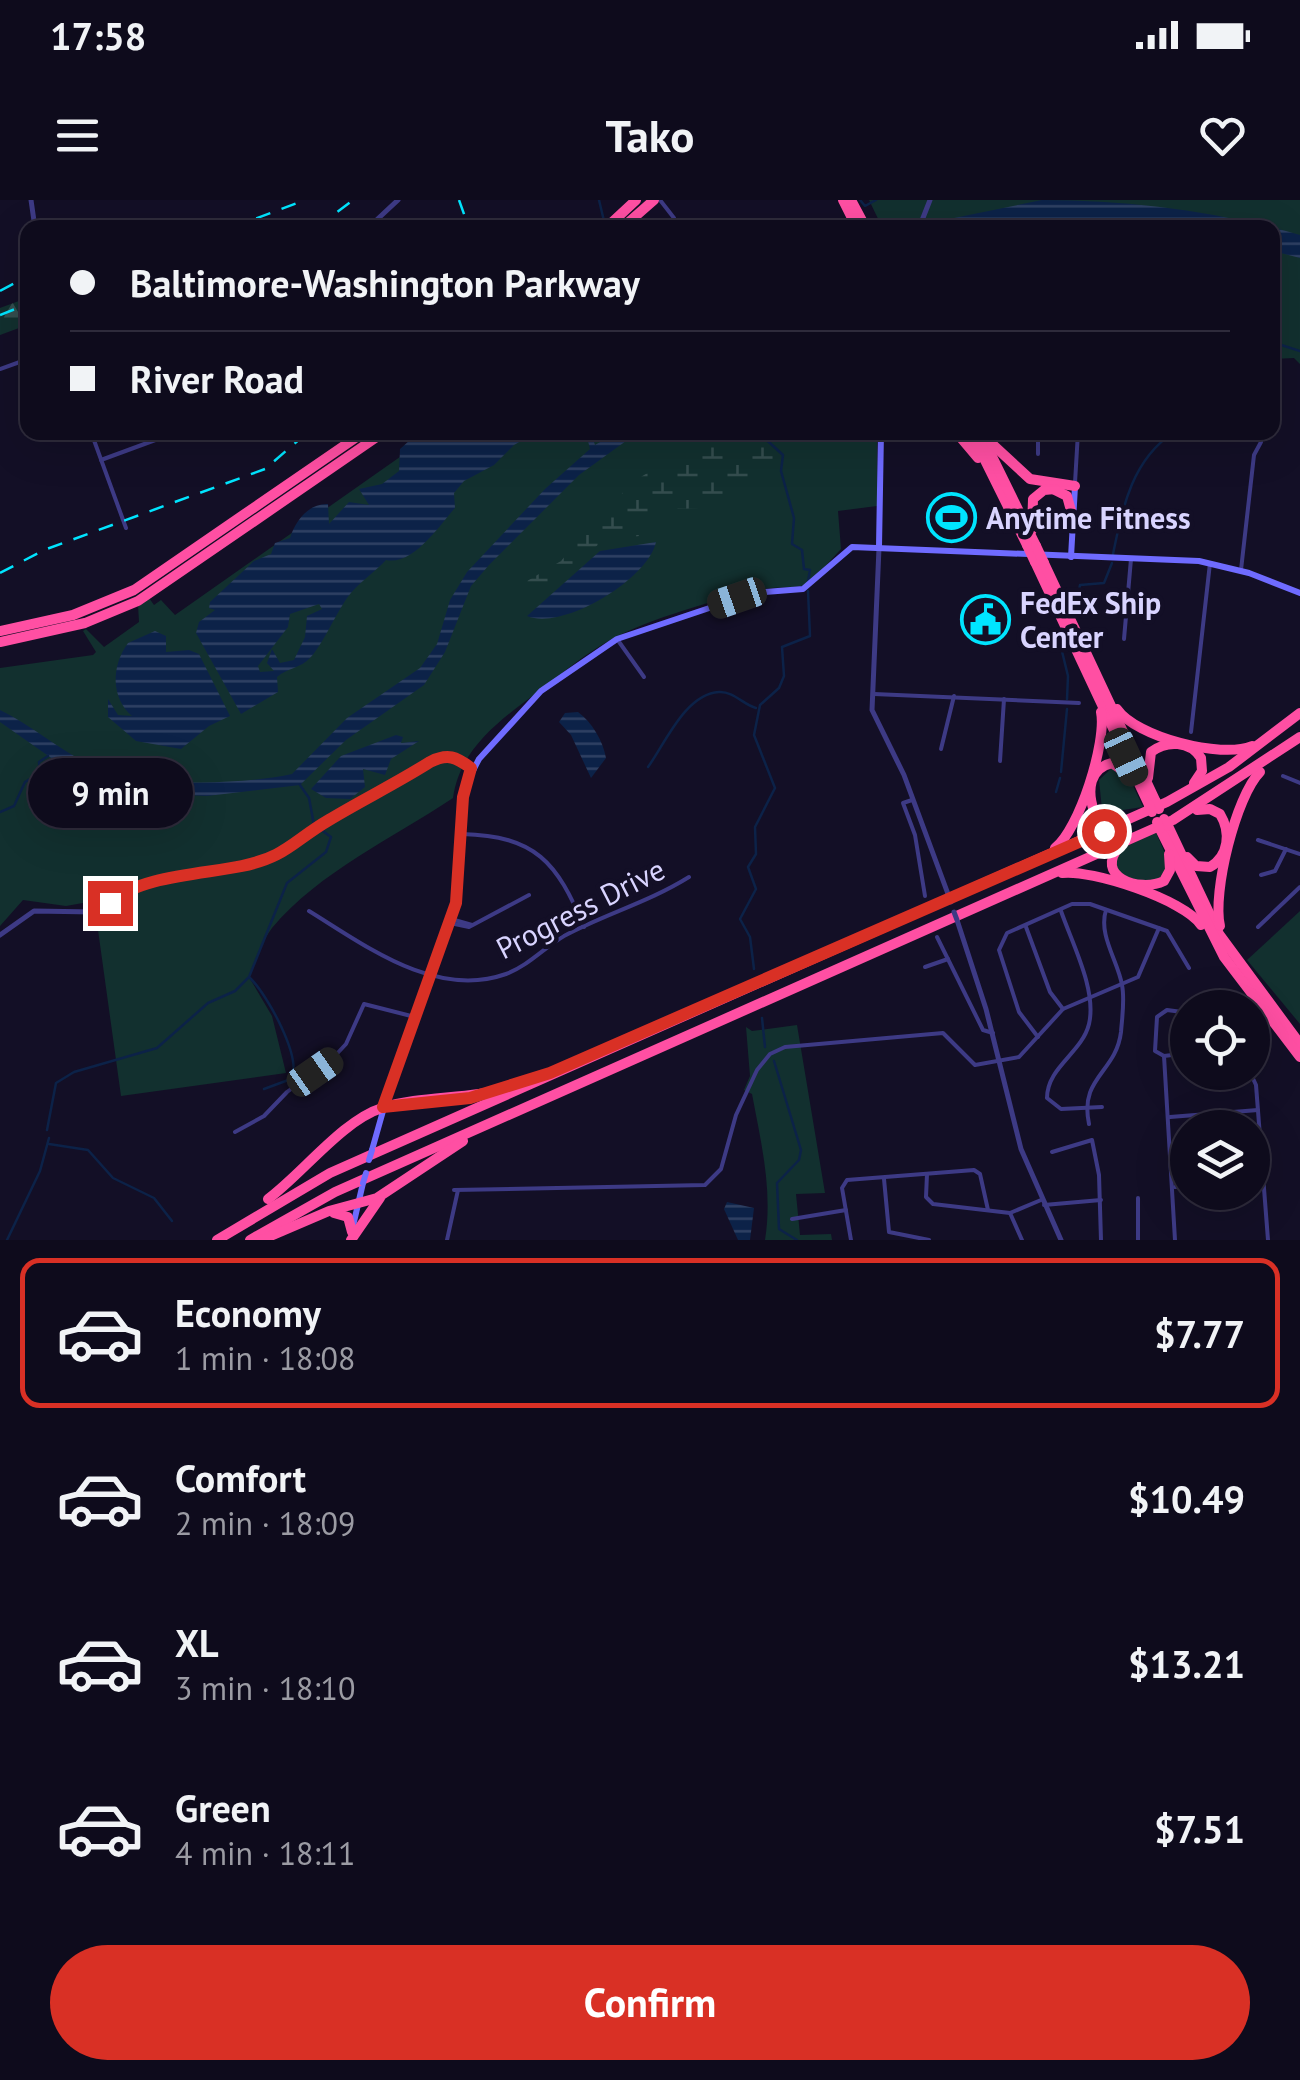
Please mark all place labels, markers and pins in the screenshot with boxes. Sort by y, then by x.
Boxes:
sports icon: Anytime Fitness [925,491,977,543]
place label: Anytime Fitness [986,498,1191,537]
place label: FedEx Ship Center [1020,583,1161,656]
public building icon: FedEx Ship Center [959,593,1011,645]

